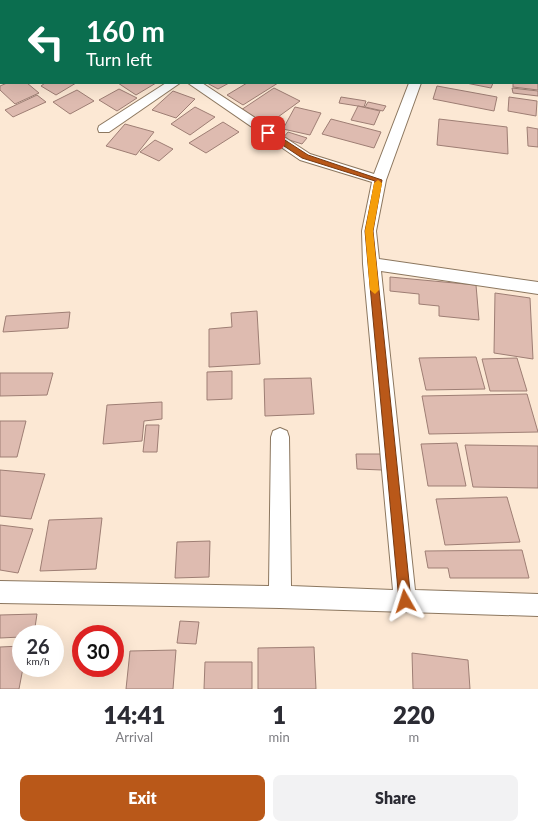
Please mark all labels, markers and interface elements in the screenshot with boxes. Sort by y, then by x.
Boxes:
text: 160 m [86,14,165,48]
icon: left [20,16,72,68]
text: Turn left [86,48,152,70]
pin [251,116,285,150]
icon: arrive [257,122,279,144]
position arrow [384,580,426,622]
speed limit sign: 30 [72,625,124,677]
text: 26 [26,634,50,658]
text: km/h [26,655,50,667]
text: 14:41 [103,700,165,729]
text: 1 [272,700,286,729]
text: 220 [393,700,435,729]
text: Arrival [116,729,153,745]
text: min [269,729,290,745]
text: m [408,729,419,745]
button: Exit [20,775,265,821]
button: Share [273,775,518,821]

